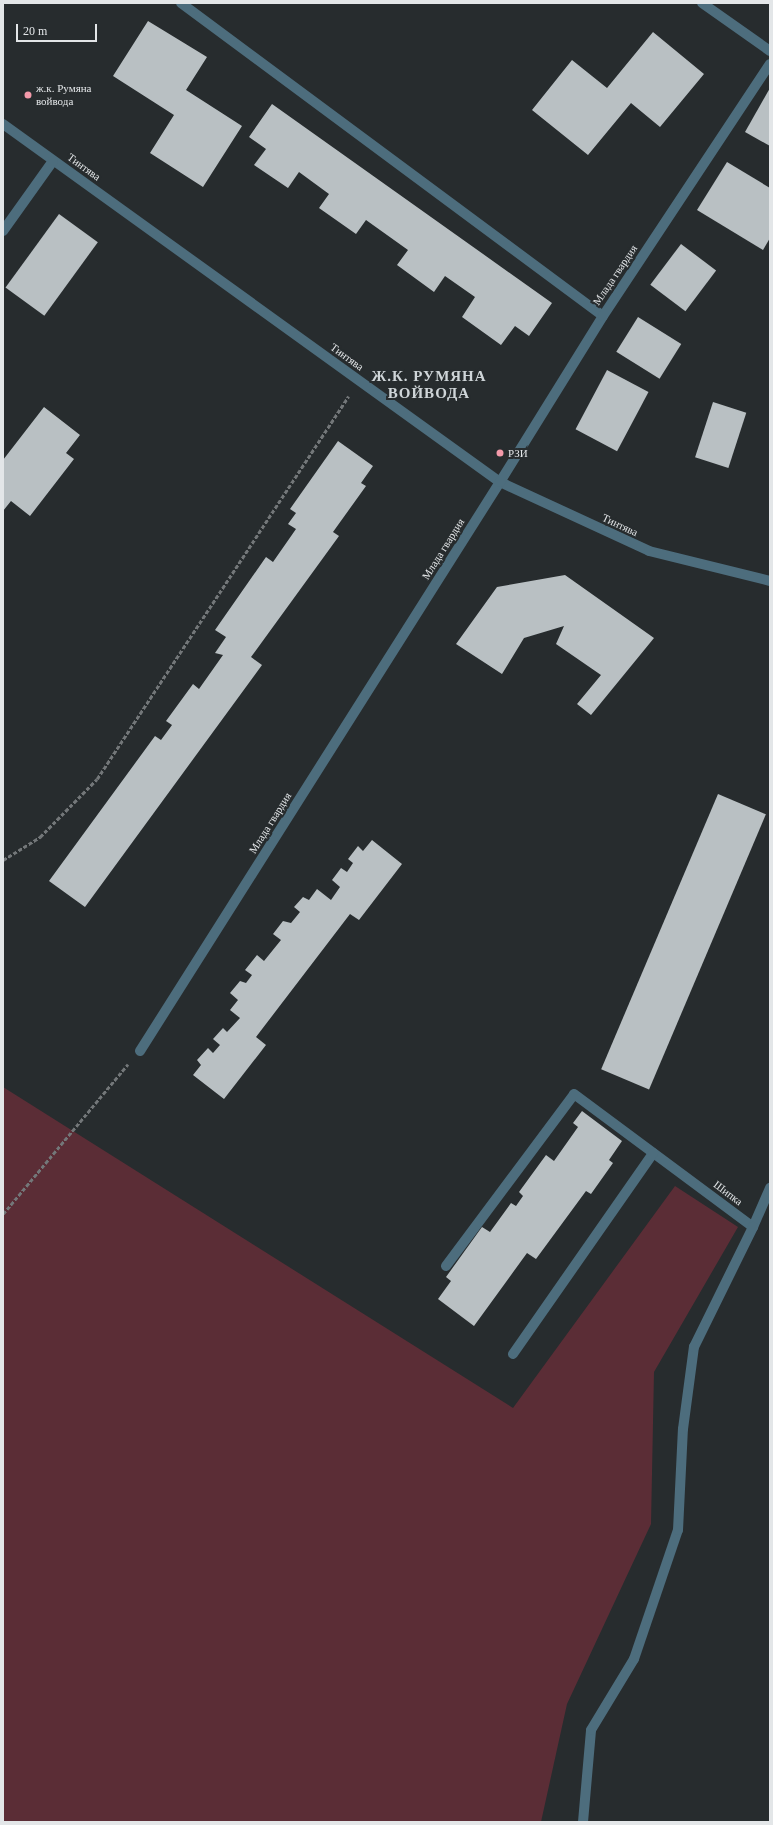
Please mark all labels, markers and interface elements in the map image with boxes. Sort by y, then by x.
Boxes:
scale bar [18,16,99,42]
text: 20 m [23,24,47,38]
place label: ж.к. Румяна войвода [36,82,91,108]
marker: ж.к. Румяна войвода [23,90,33,100]
street label: Тинтява [65,151,103,183]
street label: Млада гвардия [590,242,640,308]
street label: Тинтява [328,341,366,373]
district label: Ж.К. РУМЯНА ВОЙВОДА [371,367,487,402]
place label: РЗИ [508,446,528,460]
marker: РЗИ [495,448,505,458]
street label: Тинтява [600,511,640,539]
street label: Млада гвардия [419,516,467,582]
street label: Млада гвардия [246,790,294,856]
street label: Шипка [711,1178,745,1208]

